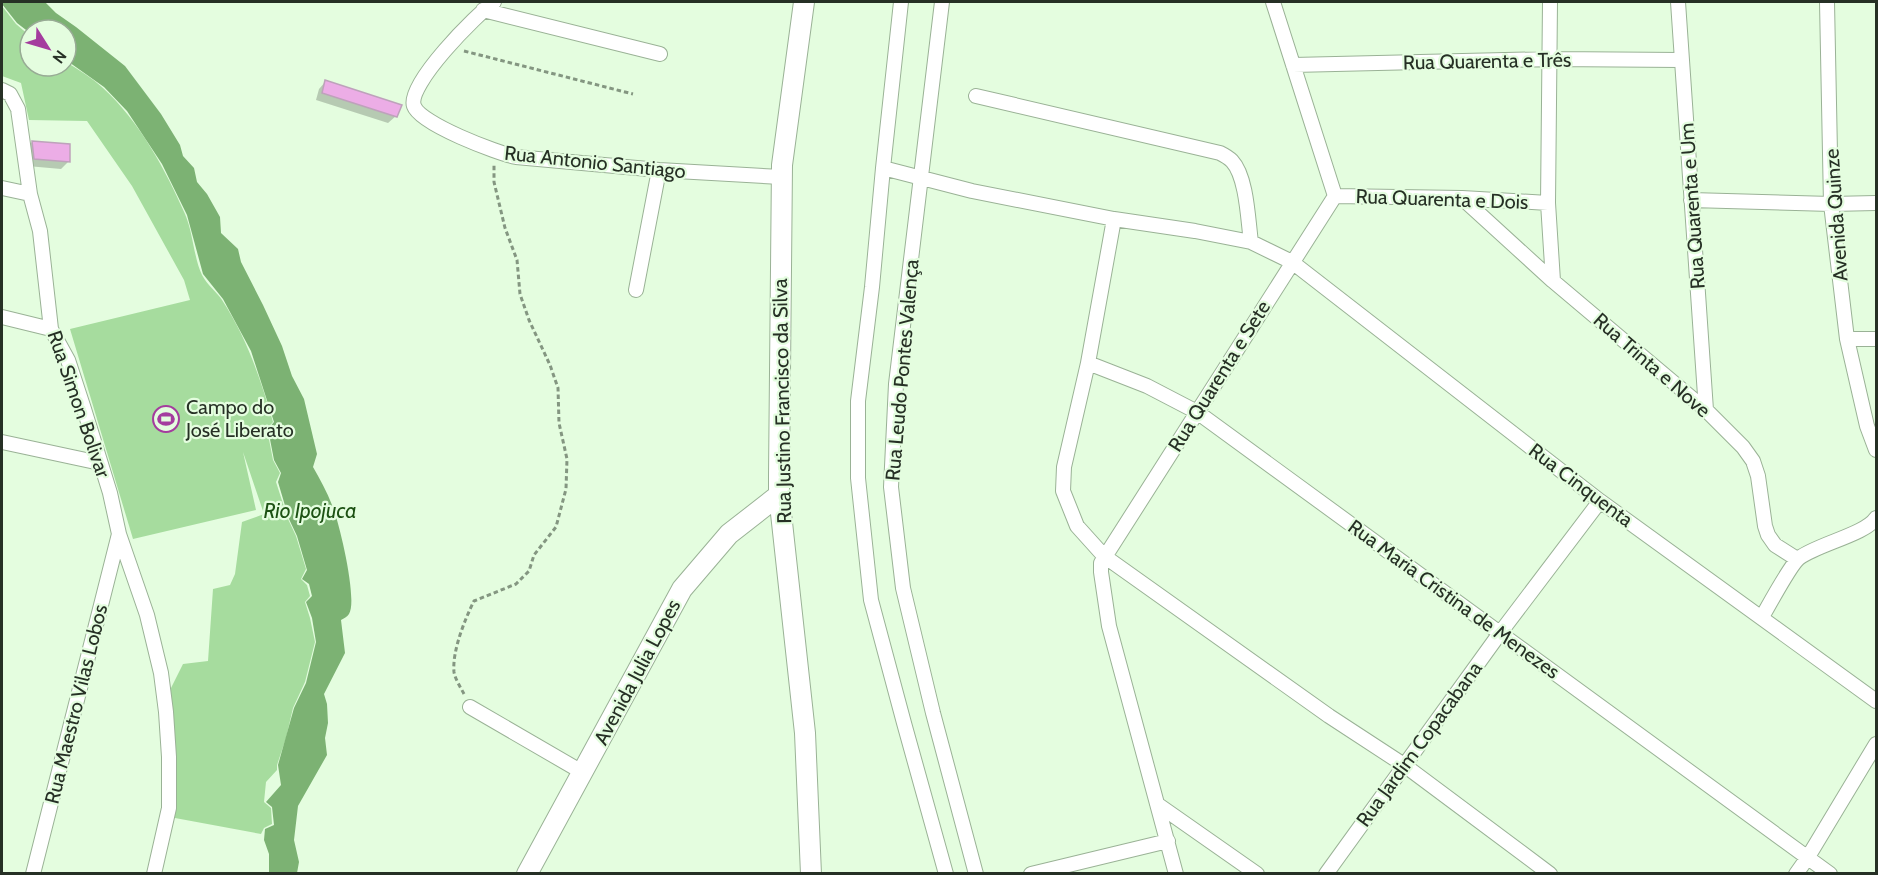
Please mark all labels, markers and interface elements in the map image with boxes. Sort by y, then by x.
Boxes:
north arrow [18,18,78,78]
text: N [49,46,71,67]
street label: Rua Quarenta e Três [1403,48,1571,74]
street label: Rua Quarenta e Um [1674,122,1710,290]
street label: Rua Antonio Santiago [503,141,687,183]
street label: Avenida Quinze [1819,148,1853,282]
street label: Rua Quarenta e Dois [1355,184,1529,214]
street label: Rua Leudo Pontes Valença [880,258,924,482]
street label: Rua Justino Francisco da Silva [768,278,796,524]
street label: Rua Quarenta e Sete [1163,296,1275,456]
street label: Rua Trinta e Nove [1589,308,1715,422]
street label: Rua Simon Bolivar [43,327,116,481]
place label: Campo do José Liberato [185,395,294,442]
sports icon: Campo do José Liberato [151,404,181,434]
street label: Rua Cinquenta [1524,438,1638,532]
water label: Rio Ipojuca [263,498,357,524]
street label: Rua Maria Cristina de Menezes [1344,514,1564,684]
street label: Avenida Julia Lopes [589,595,685,749]
street label: Rua Maestro Vilas Lobos [40,602,112,806]
street label: Rua Jardim Copacabana [1351,656,1487,831]

